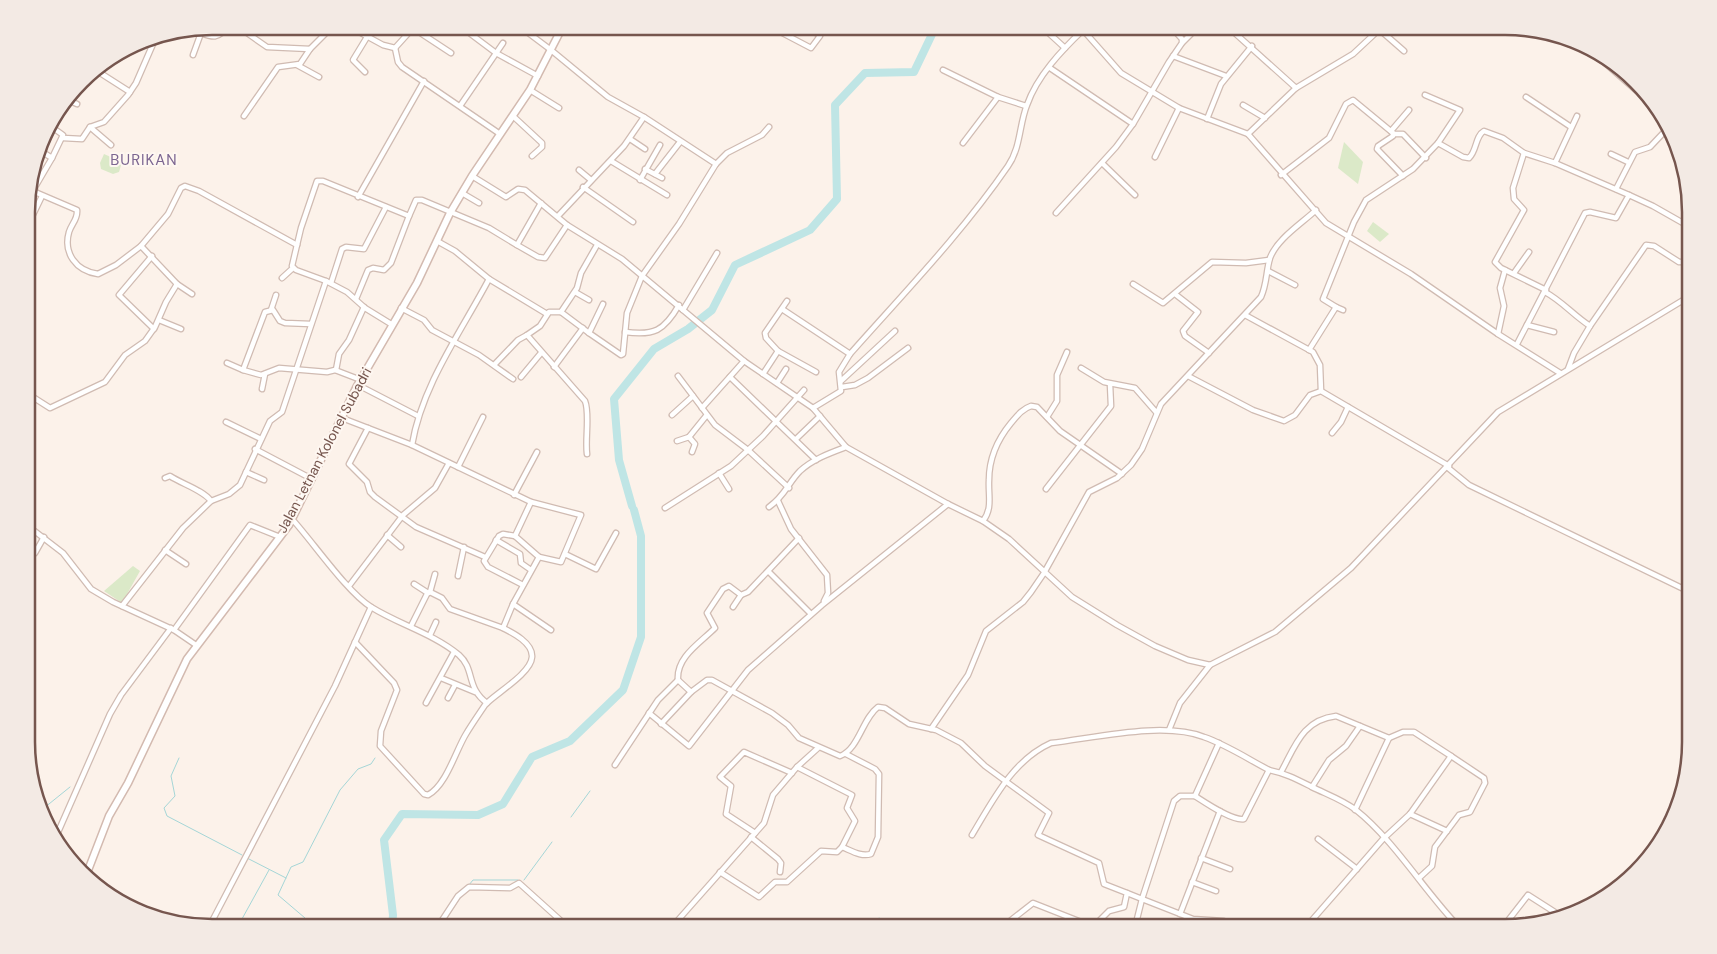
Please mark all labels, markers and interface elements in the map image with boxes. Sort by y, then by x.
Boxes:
district label: BURIKAN [110,150,178,170]
street label: Jalan Letnan Kolonel Subadri [273,364,375,536]

